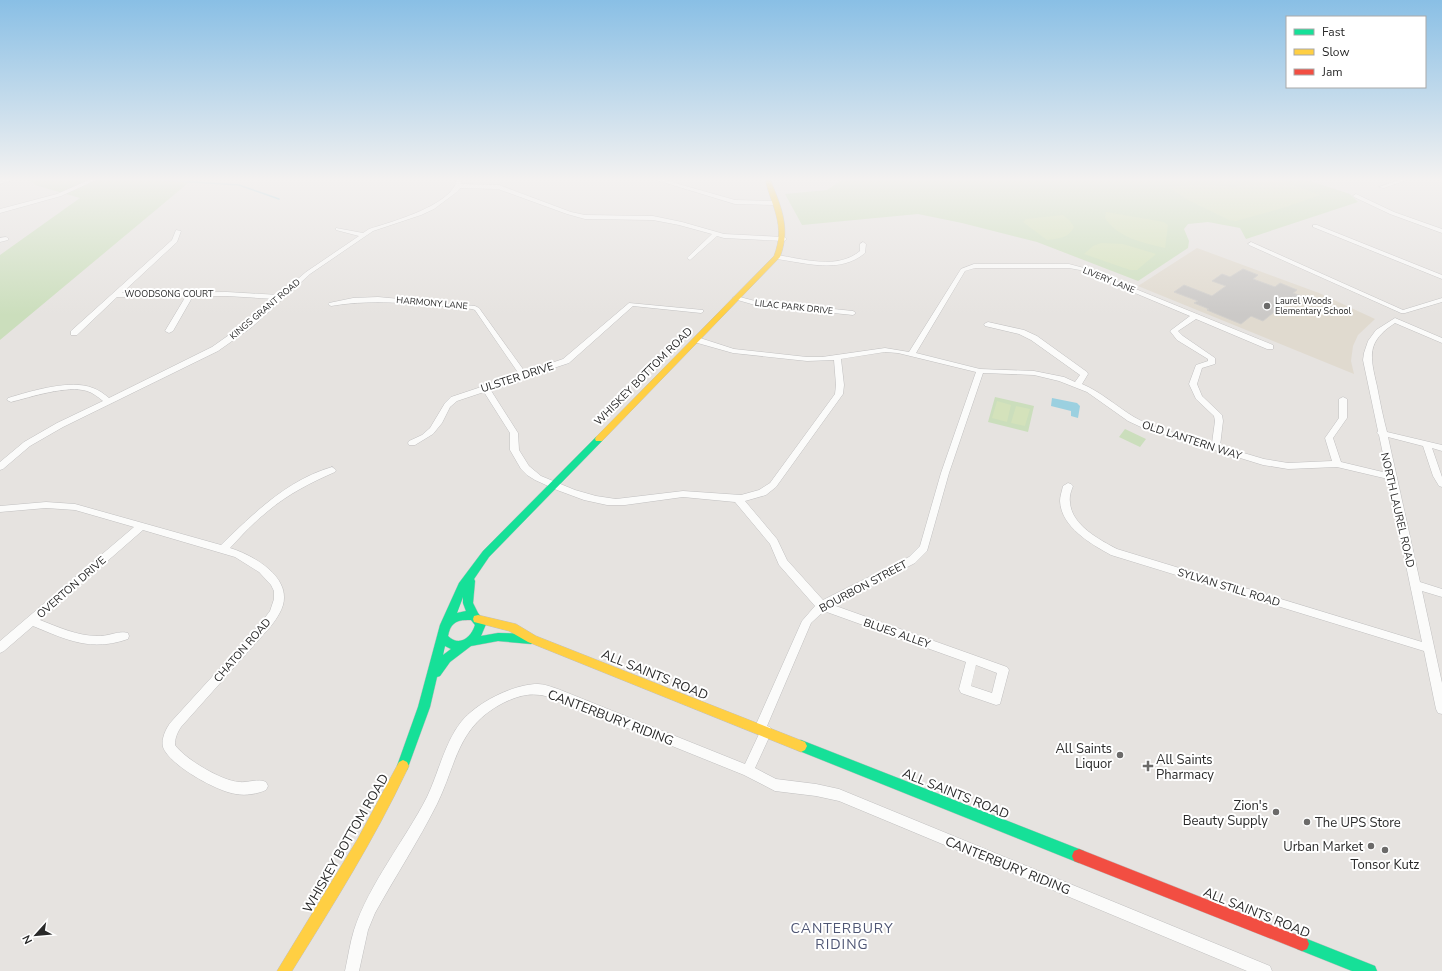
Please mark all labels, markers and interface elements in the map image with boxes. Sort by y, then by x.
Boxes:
legend [1286,16,1426,88]
text: Fast [1322,24,1345,40]
text: Slow [1322,44,1350,60]
text: Jam [1321,64,1343,80]
street label: LIVERY LANE [1081,264,1137,296]
street label: KINGS GRANT ROAD [227,276,303,342]
street label: WOODSONG COURT [125,288,214,300]
street label: HARMONY LANE [396,294,468,312]
place label: Laurel Woods Elementary School [1275,295,1351,317]
street label: LILAC PARK DRIVE [754,297,834,317]
marker: Laurel Woods Elementary School [1262,301,1272,311]
street label: WHISKEY BOTTOM ROAD [591,324,696,429]
street label: ULSTER DRIVE [479,359,556,396]
street label: OLD LANTERN WAY [1140,417,1244,464]
street label: NORTH LAUREL ROAD [1377,451,1418,569]
street label: OVERTON DRIVE [33,553,109,622]
street label: BOURBON STREET [816,557,910,616]
street label: SYLVAN STILL ROAD [1176,565,1282,610]
street label: CHATON ROAD [210,615,274,686]
street label: BLUES ALLEY [861,615,933,652]
street label: ALL SAINTS ROAD [599,645,711,705]
street label: CANTERBURY RIDING [545,686,676,750]
place label: All Saints Liquor [1055,740,1112,773]
marker: All Saints Liquor [1115,750,1125,760]
place label: All Saints Pharmacy [1156,751,1214,784]
marker: All Saints Pharmacy [1143,761,1153,771]
street label: ALL SAINTS ROAD [900,764,1012,824]
street label: WHISKEY BOTTOM ROAD [299,771,393,916]
place label: Zion's Beauty Supply [1183,797,1268,830]
marker: Zion's Beauty Supply [1271,807,1281,817]
place label: The UPS Store [1315,814,1401,832]
marker: The UPS Store [1302,817,1312,827]
street label: CANTERBURY RIDING [942,833,1073,899]
place label: Urban Market [1283,838,1363,856]
marker: Urban Market [1366,841,1376,851]
marker: Tonsor Kutz [1380,845,1390,855]
place label: Tonsor Kutz [1351,856,1419,874]
street label: ALL SAINTS ROAD [1201,883,1313,943]
north arrow [16,915,56,955]
district label: CANTERBURY RIDING [791,919,893,954]
text: N [19,932,36,946]

